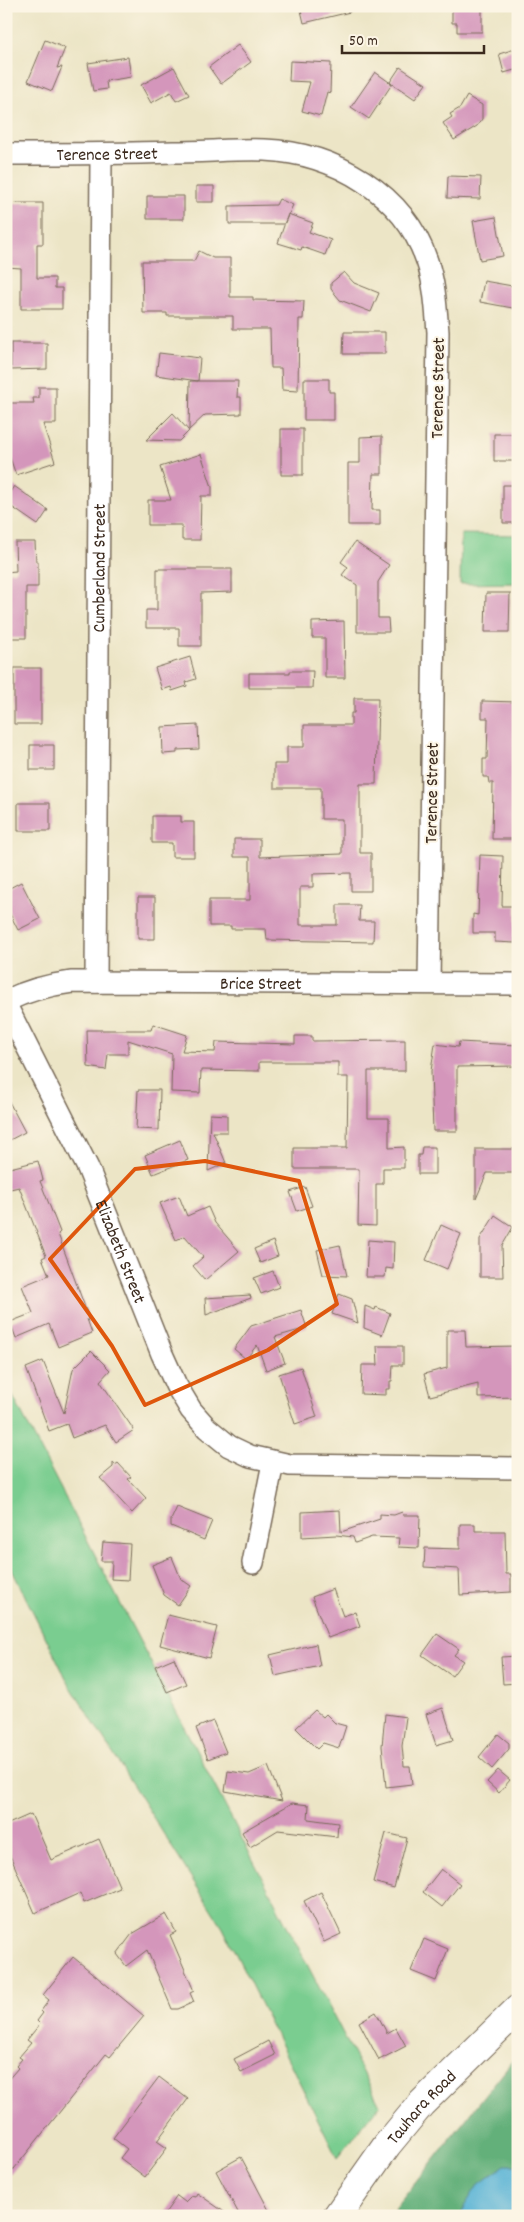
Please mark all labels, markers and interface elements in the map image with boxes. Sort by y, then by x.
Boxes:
scale bar [342,22,484,54]
text: 50 m [349,31,378,53]
street label: Terence Street [56,143,158,169]
street label: Terence Street [426,337,453,439]
street label: Cumberland Street [88,503,114,633]
street label: Terence Street [420,742,447,844]
street label: Brice Street [220,973,302,998]
street label: Elizabeth Street [87,1197,151,1308]
street label: Tauhara Road [382,2066,463,2151]

